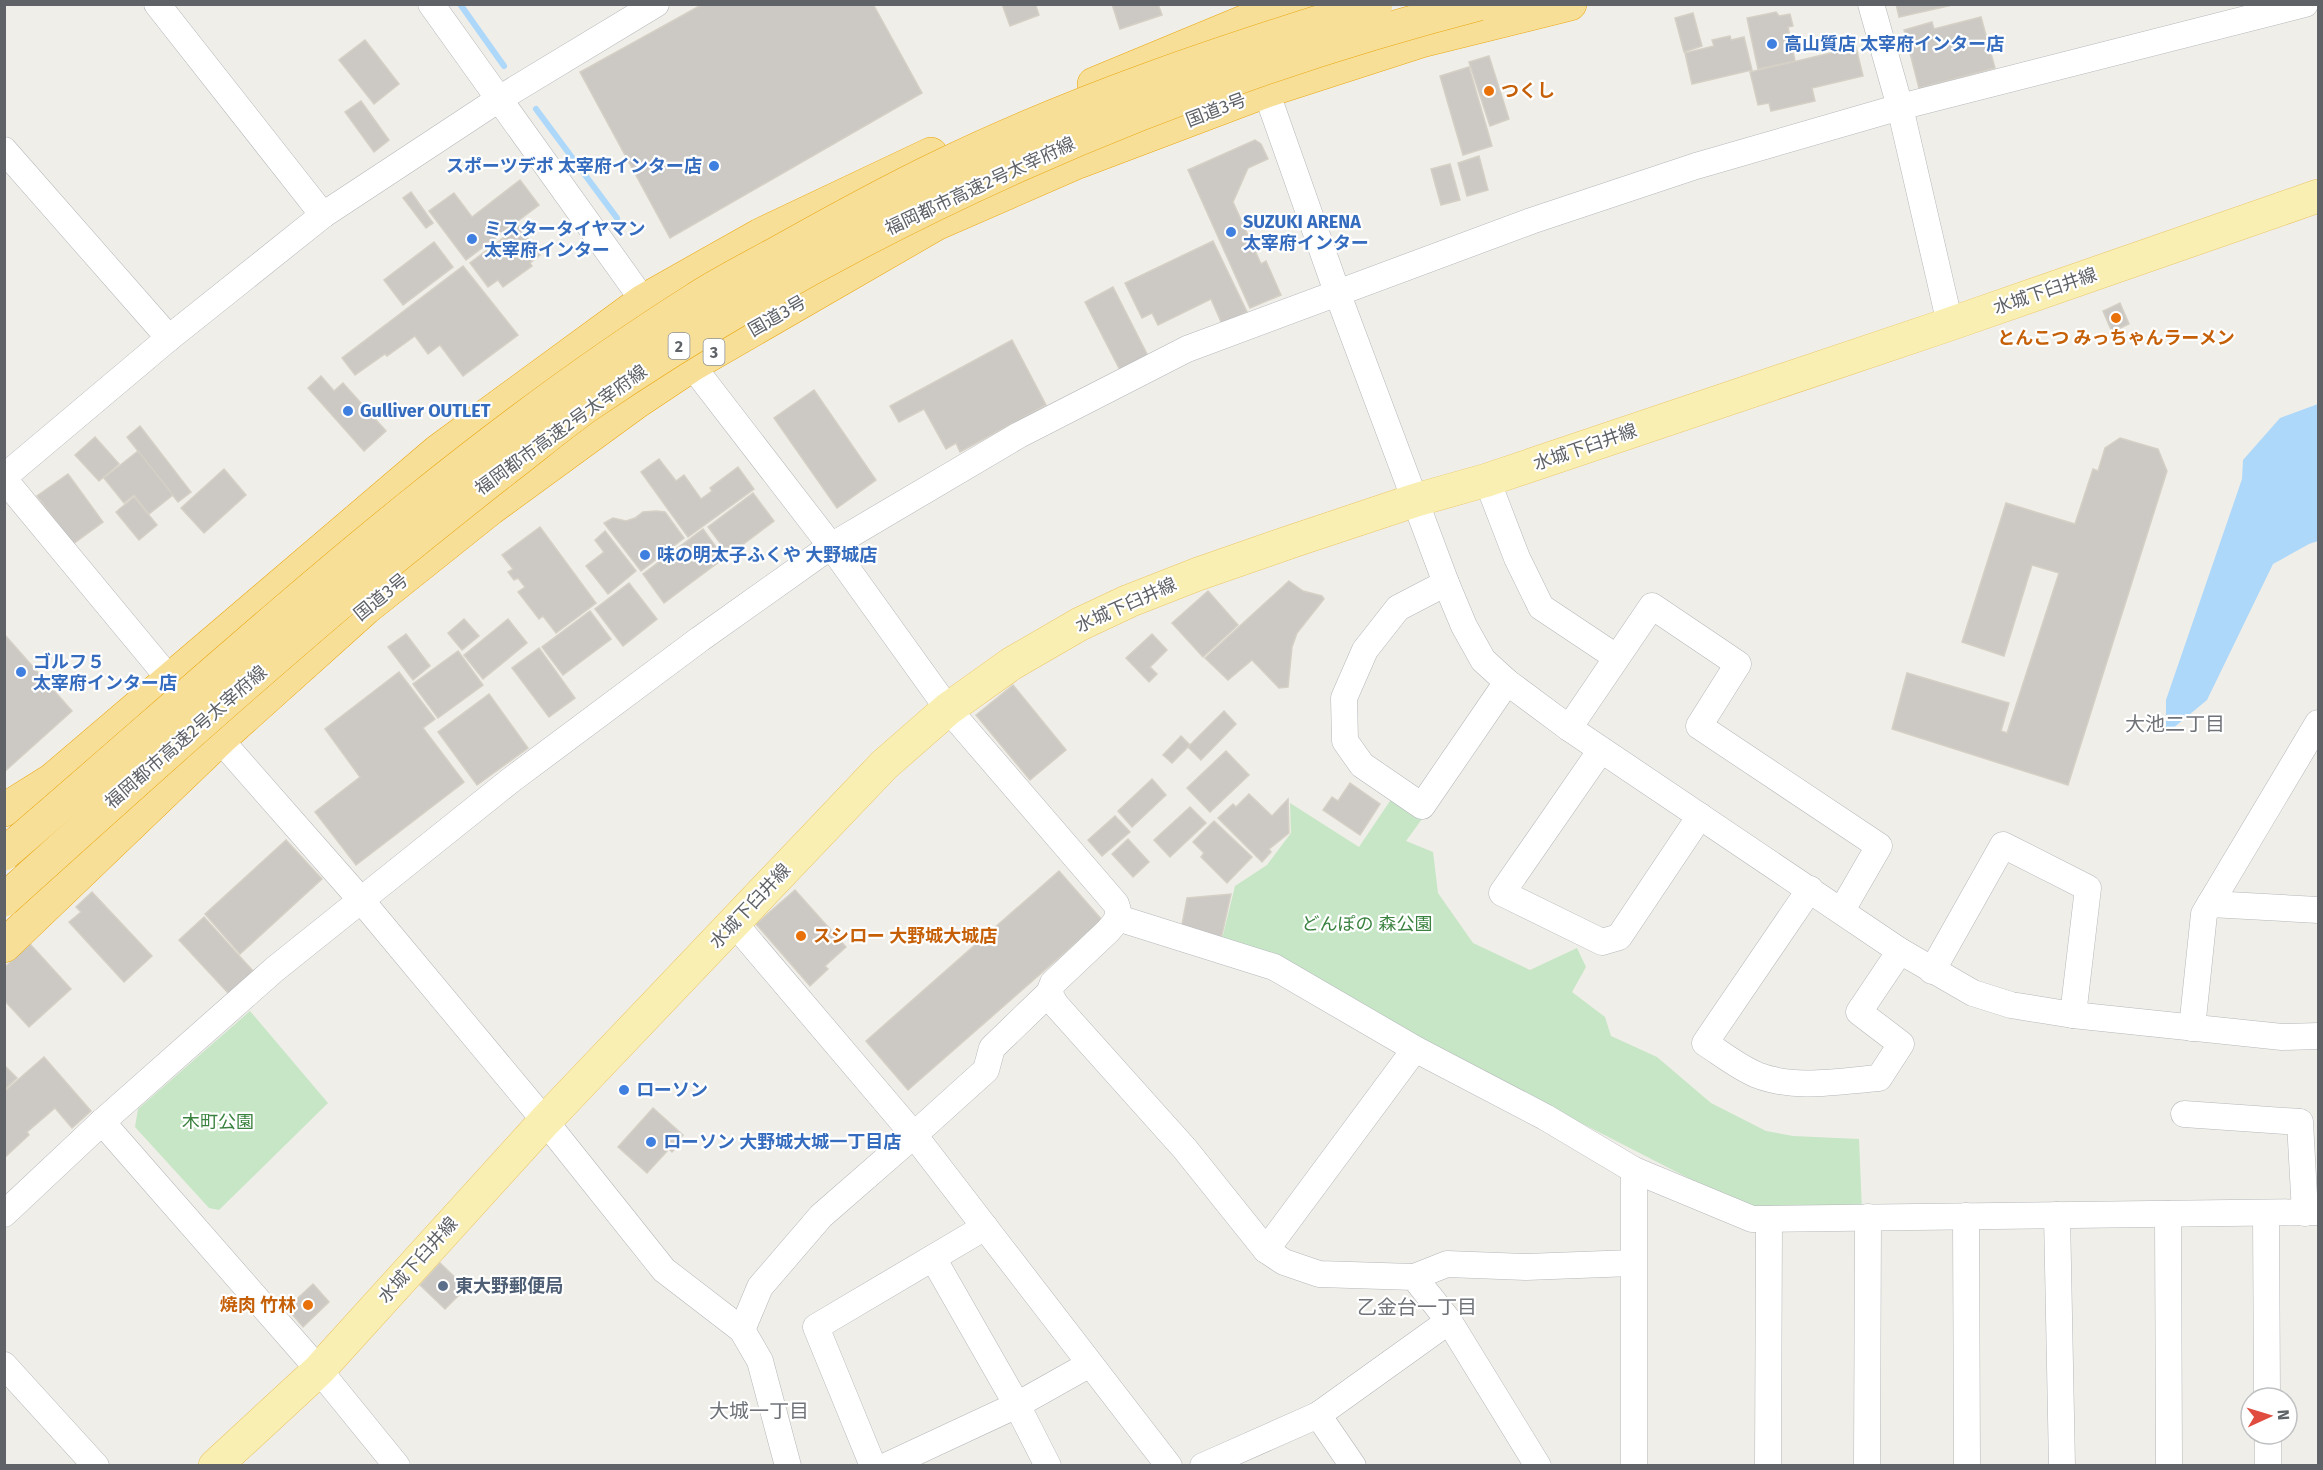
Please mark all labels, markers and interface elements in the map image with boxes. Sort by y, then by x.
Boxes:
place label: 高山質店 太宰府インター店 [1784,33,2004,55]
marker: 高山質店 太宰府インター店 [1765,37,1779,51]
place label: つくし [1501,80,1555,102]
marker: つくし [1482,84,1496,98]
street label: 国道3号 [1183,88,1249,132]
street label: 福岡都市高速2号太宰府線 [882,132,1078,240]
place label: スポーツデポ 太宰府インター店 [446,155,702,177]
marker: スポーツデポ 太宰府インター店 [707,159,721,173]
place label: SUZUKI ARENA 太宰府インター [1243,211,1369,254]
place label: ミスタータイヤマン 太宰府インター [484,218,645,261]
marker: SUZUKI ARENA 太宰府インター [1224,225,1238,239]
marker: ミスタータイヤマン 太宰府インター [465,232,479,246]
street label: 水城下臼井線 [1990,263,2100,319]
street label: 国道3号 [744,291,810,341]
marker: とんこつ みっちゃんラーメン [2109,311,2123,325]
place label: とんこつ みっちゃんラーメン [1997,327,2235,349]
road number: 2 [668,333,690,359]
road number: 3 [704,339,724,365]
street label: 福岡都市高速2号太宰府線 [471,360,651,500]
place label: Gulliver OUTLET [360,400,491,422]
marker: Gulliver OUTLET [341,404,355,418]
street label: 水城下臼井線 [1530,419,1640,475]
place label: 味の明太子ふくや 大野城店 [657,544,877,566]
marker: 味の明太子ふくや 大野城店 [638,548,652,562]
street label: 国道3号 [350,569,412,625]
street label: 水城下臼井線 [1072,573,1180,637]
place label: ゴルフ５ 太宰府インター店 [33,651,177,694]
street label: 福岡都市高速2号太宰府線 [101,661,271,813]
marker: ゴルフ５ 太宰府インター店 [14,665,28,679]
district label: 大池二丁目 [2125,712,2225,736]
street label: 水城下臼井線 [705,859,795,953]
park label: どんぽの 森公園 [1302,913,1432,935]
place label: スシロー 大野城大城店 [813,925,997,947]
marker: スシロー 大野城大城店 [794,929,808,943]
place label: ローソン [636,1079,708,1101]
marker: ローソン [617,1083,631,1097]
park label: 木町公園 [182,1111,254,1133]
place label: ローソン 大野城大城一丁目店 [663,1131,901,1153]
marker: ローソン 大野城大城一丁目店 [644,1135,658,1149]
street label: 水城下臼井線 [374,1213,462,1307]
place label: 東大野郵便局 [455,1275,563,1297]
marker: 東大野郵便局 [436,1279,450,1293]
place label: 焼肉 竹林 [220,1294,296,1316]
district label: 乙金台一丁目 [1357,1295,1477,1319]
marker: 焼肉 竹林 [301,1298,315,1312]
north arrow [2239,1386,2299,1446]
district label: 大城一丁目 [709,1399,809,1423]
text: N [2274,1409,2293,1421]

